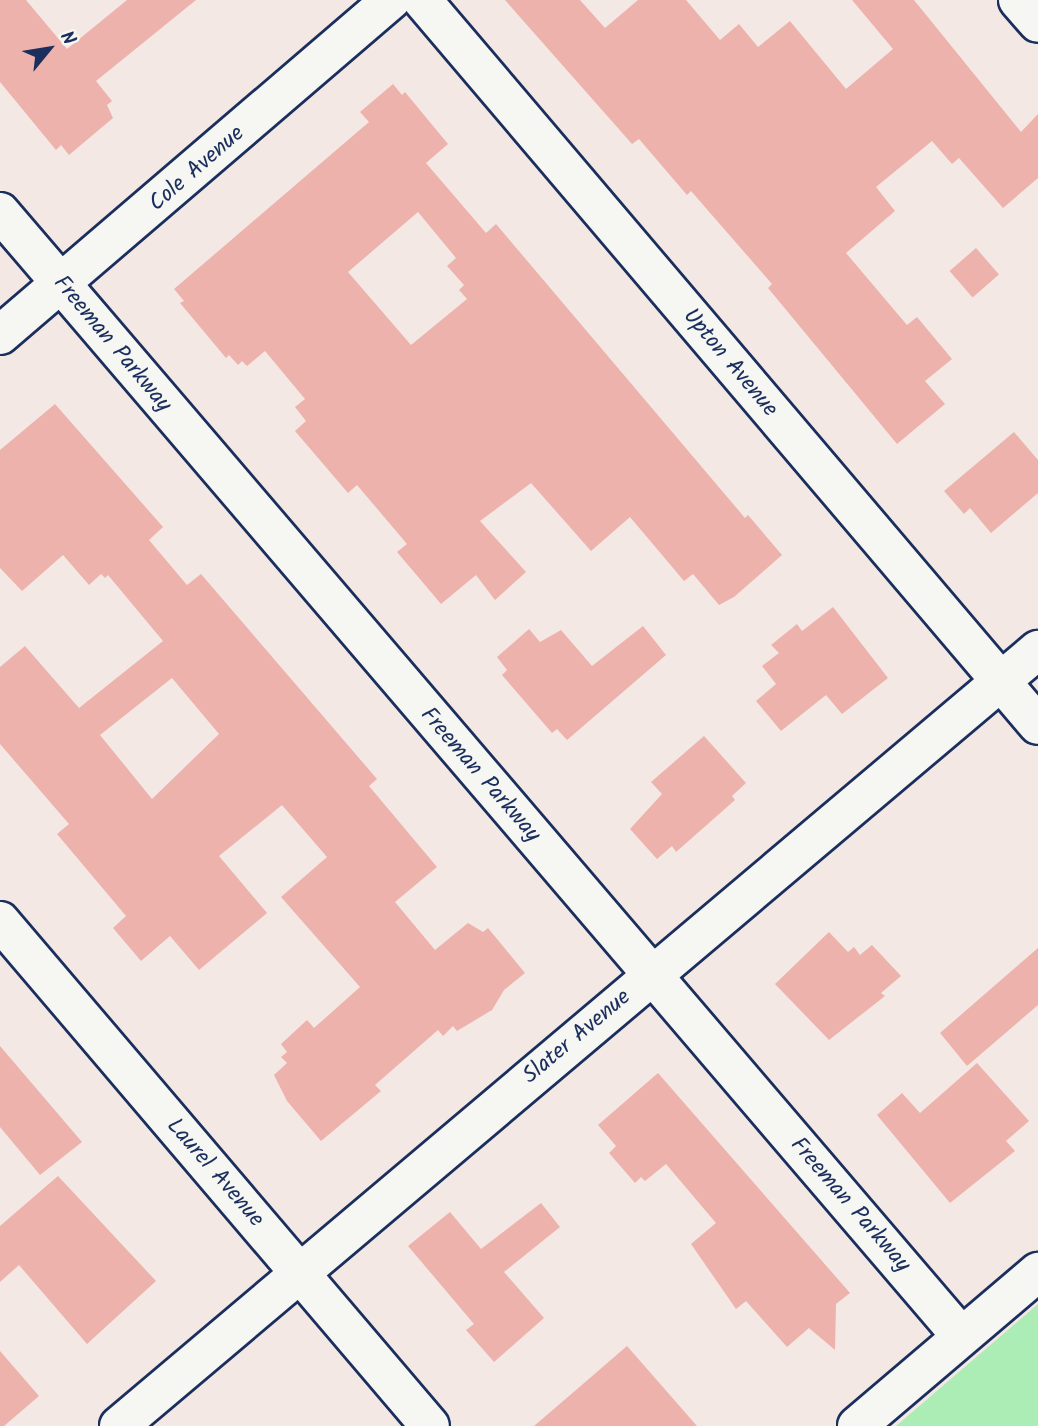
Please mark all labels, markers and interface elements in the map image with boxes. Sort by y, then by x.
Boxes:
north arrow [14,14,84,84]
text: N [51,26,83,51]
street label: Cole Avenue [144,120,250,218]
street label: Freeman Parkway [47,270,177,418]
street label: Upton Avenue [677,303,783,423]
street label: Freeman Parkway [414,702,546,848]
street label: Slater Avenue [517,984,637,1090]
street label: Laurel Avenue [160,1113,270,1233]
street label: Freeman Parkway [784,1132,916,1278]

